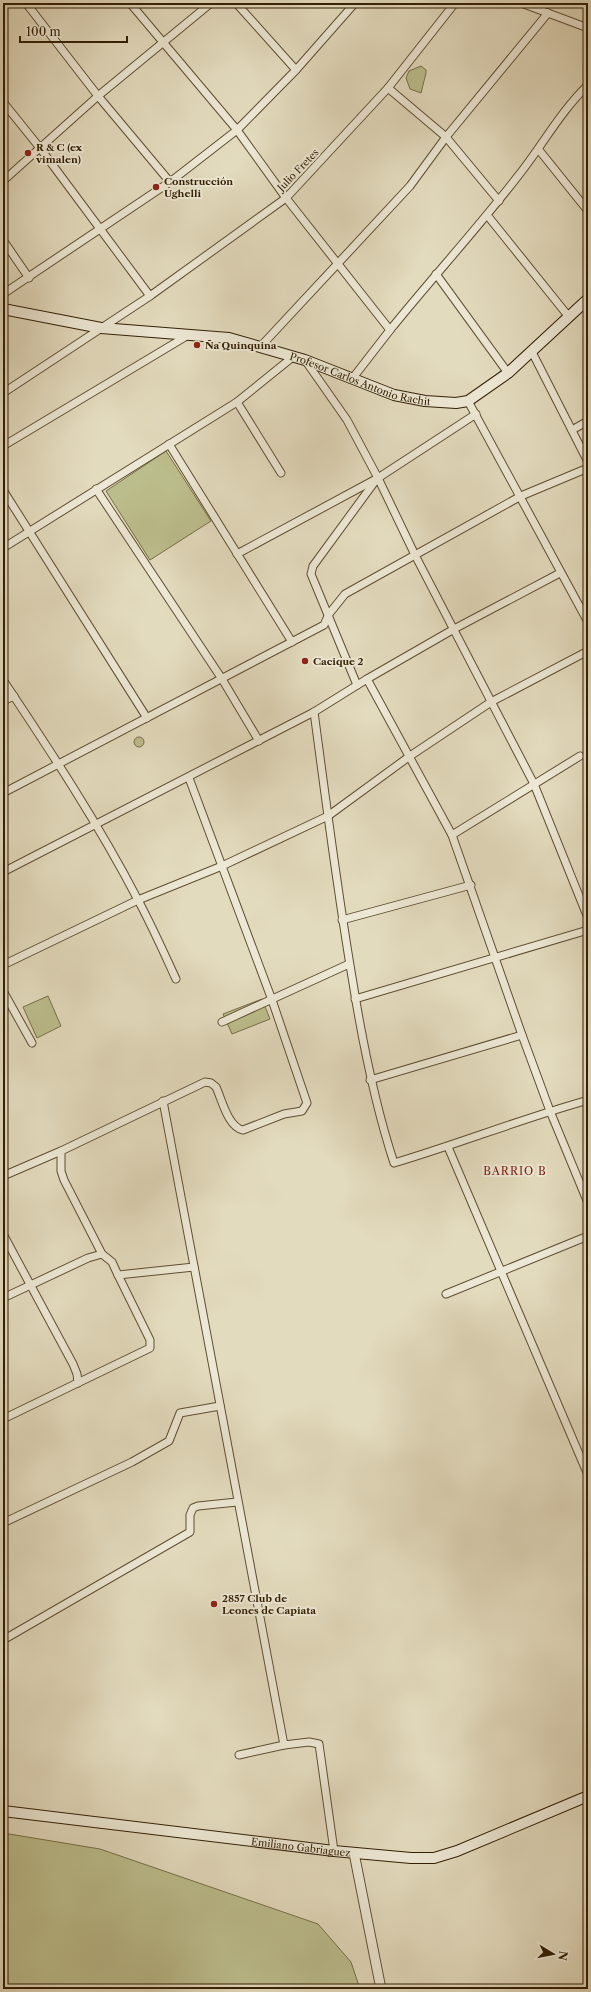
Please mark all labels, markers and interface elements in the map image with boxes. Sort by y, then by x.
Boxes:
scale bar [20,18,127,44]
text: 100 m [26,24,61,39]
place label: R & C (ex vimalen) [35,141,83,166]
street label: Julio Fretes [273,146,321,195]
marker: R & C (ex vimalen) [23,148,33,158]
place label: Construcción Ughelli [164,175,233,200]
marker: Construcción Ughelli [151,182,161,192]
place label: Ña Quinquina [205,339,277,352]
marker: Ña Quinquina [192,340,202,350]
street label: Profesor Carlos Antonio Rachit [288,349,431,408]
place label: Cacique 2 [313,655,364,668]
marker: Cacique 2 [300,656,310,666]
district label: BARRIO B [483,1164,547,1178]
place label: 2857 Club de Leones de Capiata [222,1592,316,1617]
marker: 2857 Club de Leones de Capiata [209,1599,219,1609]
street label: Emiliano Gabriaguez [251,1835,351,1859]
north arrow [533,1934,573,1974]
text: N [555,1950,571,1962]

